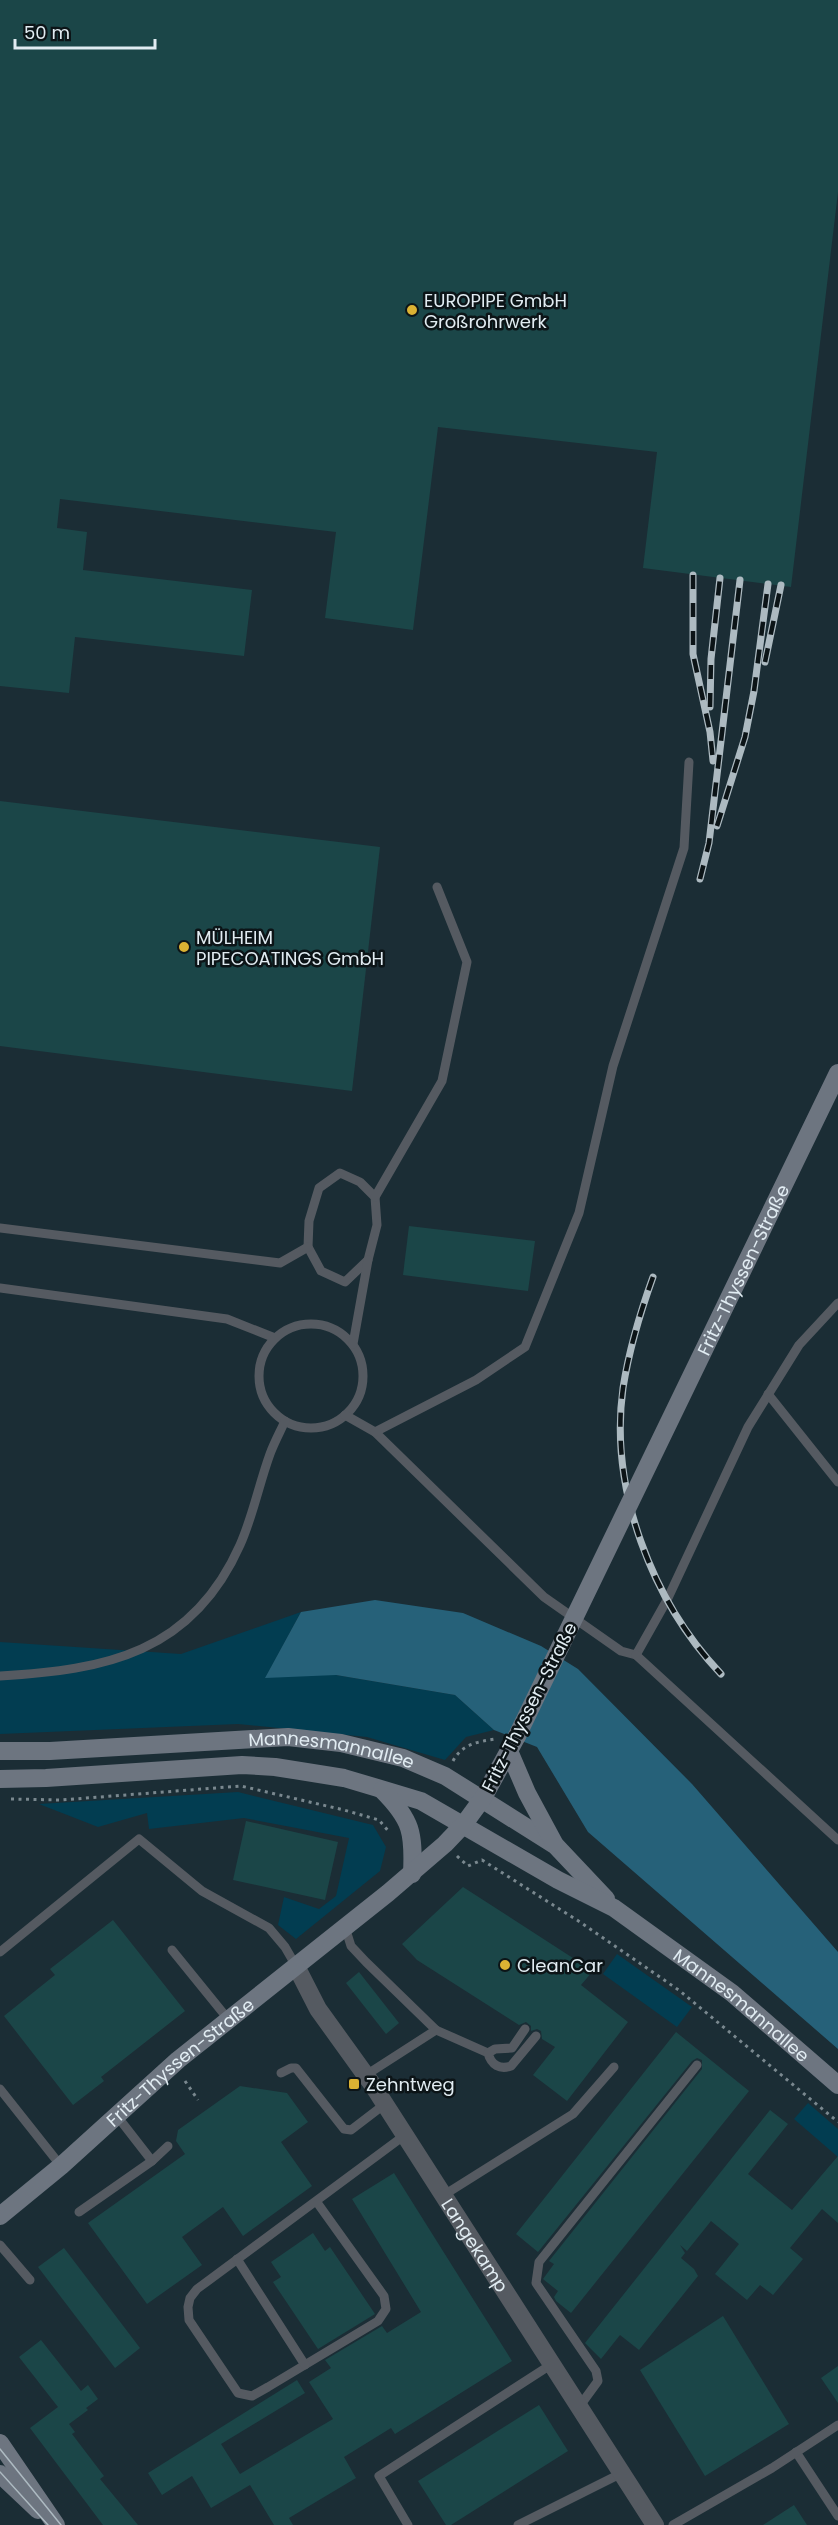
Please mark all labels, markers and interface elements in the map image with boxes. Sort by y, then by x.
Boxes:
scale bar [15,12,154,50]
text: 50 m [24,20,70,45]
place label: EUROPIPE GmbH Großrohrwerk [424,288,567,334]
marker: EUROPIPE GmbH Großrohrwerk [405,303,419,317]
place label: MÜLHEIM PIPECOATINGS GmbH [196,925,384,971]
marker: MÜLHEIM PIPECOATINGS GmbH [177,940,191,954]
street label: Fritz-Thyssen-Straße [691,1180,795,1359]
street label: Fritz-Thyssen-Straße [475,1618,583,1796]
street label: Mannesmannallee [248,1725,419,1774]
street label: Mannesmannallee [669,1942,815,2068]
place label: CleanCar [517,1953,603,1978]
marker: CleanCar [498,1958,512,1972]
street label: Fritz-Thyssen-Straße [100,1992,259,2132]
place label: Zehntweg [366,2072,455,2097]
marker: Zehntweg [347,2077,361,2091]
street label: Langekamp [436,2193,515,2297]

